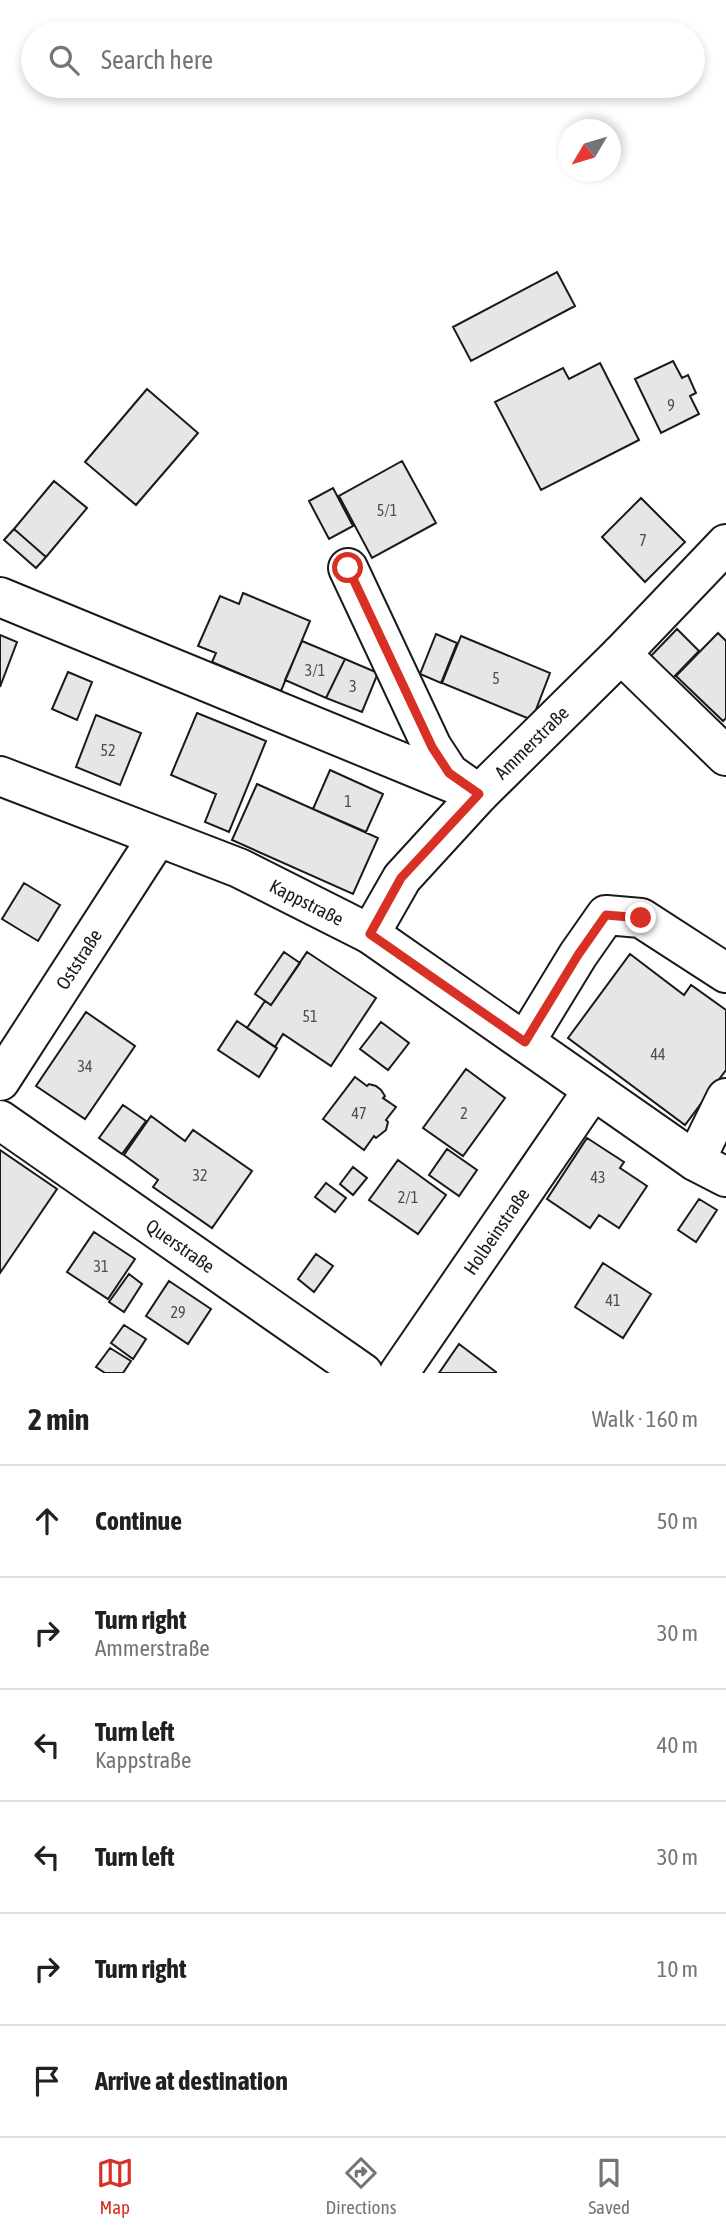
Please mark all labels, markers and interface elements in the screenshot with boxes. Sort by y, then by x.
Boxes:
search box [21,21,705,98]
icon: search [45,41,83,79]
text: Search here [101,45,213,75]
north arrow [558,119,621,182]
house number: 9 [667,396,675,414]
house number: 5/1 [377,501,397,519]
house number: 7 [639,531,647,549]
route start [332,552,363,583]
house number: 3/1 [305,661,325,679]
house number: 5 [492,669,500,687]
house number: 3 [349,677,357,695]
street label: Ammerstraße [490,701,573,783]
house number: 52 [100,741,116,759]
house number: 1 [344,792,352,810]
street label: Kappstraße [266,874,347,930]
route end [625,902,656,933]
street label: Oststraße [51,925,106,993]
house number: 51 [302,1007,318,1025]
house number: 44 [650,1045,666,1063]
house number: 34 [77,1057,93,1075]
house number: 47 [351,1104,367,1122]
house number: 2 [460,1104,468,1122]
house number: 32 [192,1166,208,1184]
house number: 43 [590,1168,606,1186]
street label: Holbeinstraße [459,1184,534,1279]
house number: 2/1 [398,1188,418,1206]
street label: Querstraße [142,1214,219,1277]
house number: 31 [93,1257,109,1275]
house number: 41 [605,1291,621,1309]
house number: 29 [170,1303,186,1321]
text: 2 min [28,1402,89,1436]
text: Walk · 160 m [592,1406,698,1432]
icon: ahead [28,1502,66,1540]
text: Continue [95,1506,182,1536]
text: 50 m [657,1508,698,1534]
text: Turn right [95,1605,186,1635]
icon: right [28,1614,66,1652]
text: 30 m [657,1620,698,1646]
text: Ammerstraße [95,1635,210,1661]
text: Turn left [95,1717,175,1747]
icon: left [28,1726,66,1764]
text: 40 m [657,1732,698,1758]
text: Kappstraße [95,1747,191,1773]
icon: left [28,1838,66,1876]
text: Turn left [95,1842,175,1872]
text: 30 m [657,1844,698,1870]
icon: right [28,1950,66,1988]
text: Turn right [95,1954,186,1984]
text: 10 m [657,1956,698,1982]
icon: arrive [28,2062,66,2100]
text: Arrive at destination [95,2066,288,2096]
tab: Map [96,2154,134,2218]
tab: Directions [326,2154,396,2218]
tab: Saved [588,2154,630,2218]

